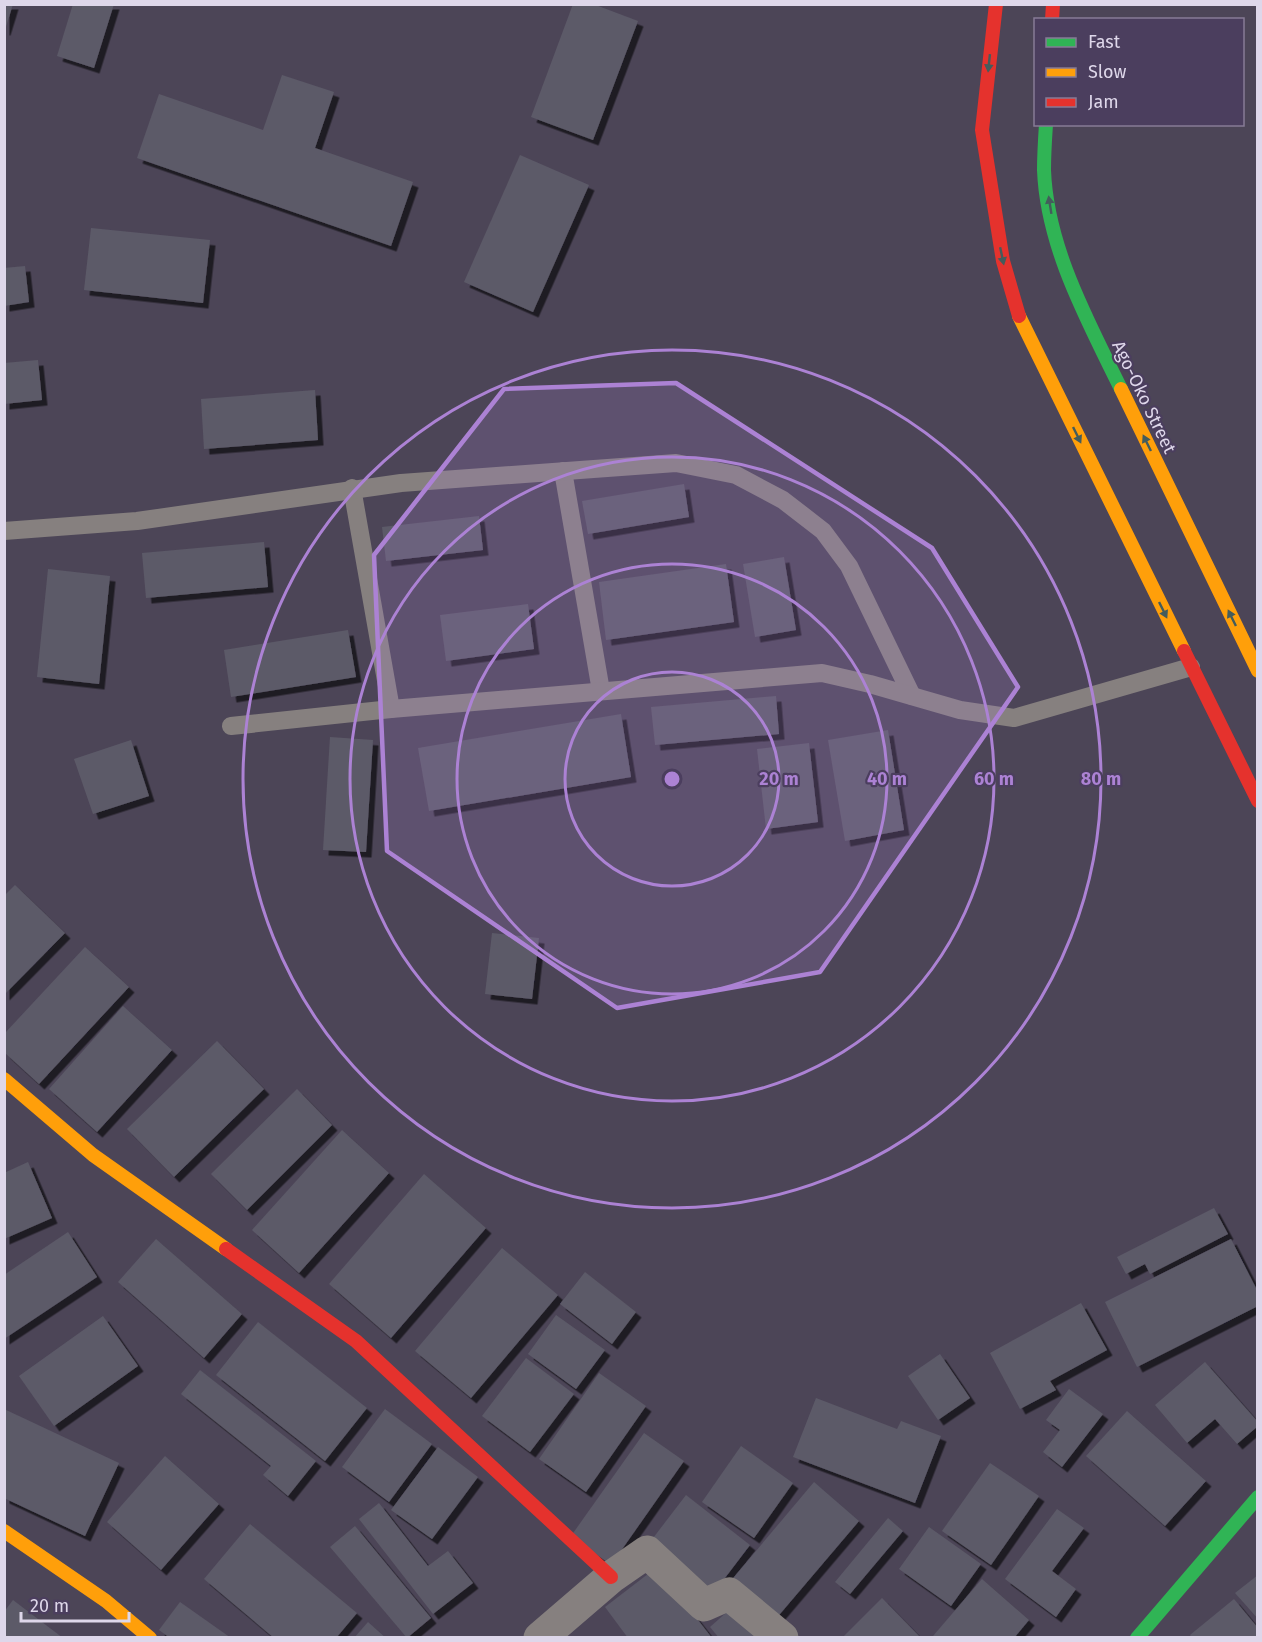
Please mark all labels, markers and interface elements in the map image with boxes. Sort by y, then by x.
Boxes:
legend [1034,18,1244,126]
text: Fast [1088,31,1121,53]
one-way arrow [984,53,994,72]
text: Slow [1088,61,1127,83]
text: Jam [1088,91,1119,113]
one-way arrow [1045,196,1054,215]
one-way arrow [998,246,1007,265]
street label: Ago-Oko Street [1107,337,1181,457]
one-way arrow [1072,426,1081,443]
one-way arrow [1142,434,1151,451]
one-way arrow [1159,601,1168,618]
one-way arrow [1227,610,1237,627]
text: 20 m [759,768,799,790]
text: 40 m [867,768,907,790]
text: 60 m [974,768,1014,790]
text: 80 m [1081,768,1121,790]
centre of rings [662,769,682,789]
scale bar [21,1585,129,1623]
text: 20 m [30,1595,69,1617]

